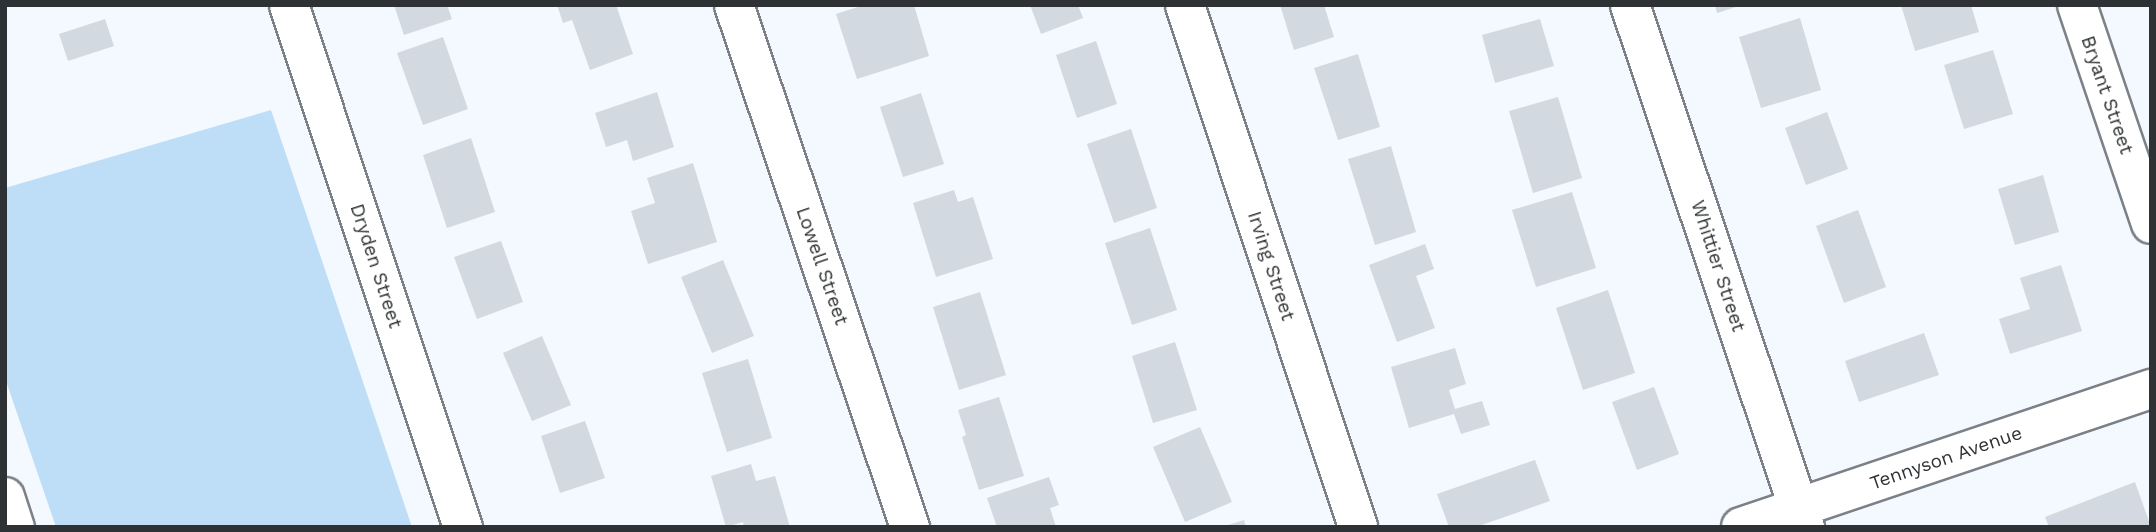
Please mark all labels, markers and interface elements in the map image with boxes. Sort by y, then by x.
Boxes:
street label: Bryant Street [2076,33,2138,157]
street label: Whittier Street [1686,197,1750,335]
street label: Dryden Street [345,201,407,331]
street label: Lowell Street [791,204,853,328]
street label: Irving Street [1243,208,1299,324]
street label: Tennyson Avenue [1867,421,2025,495]

